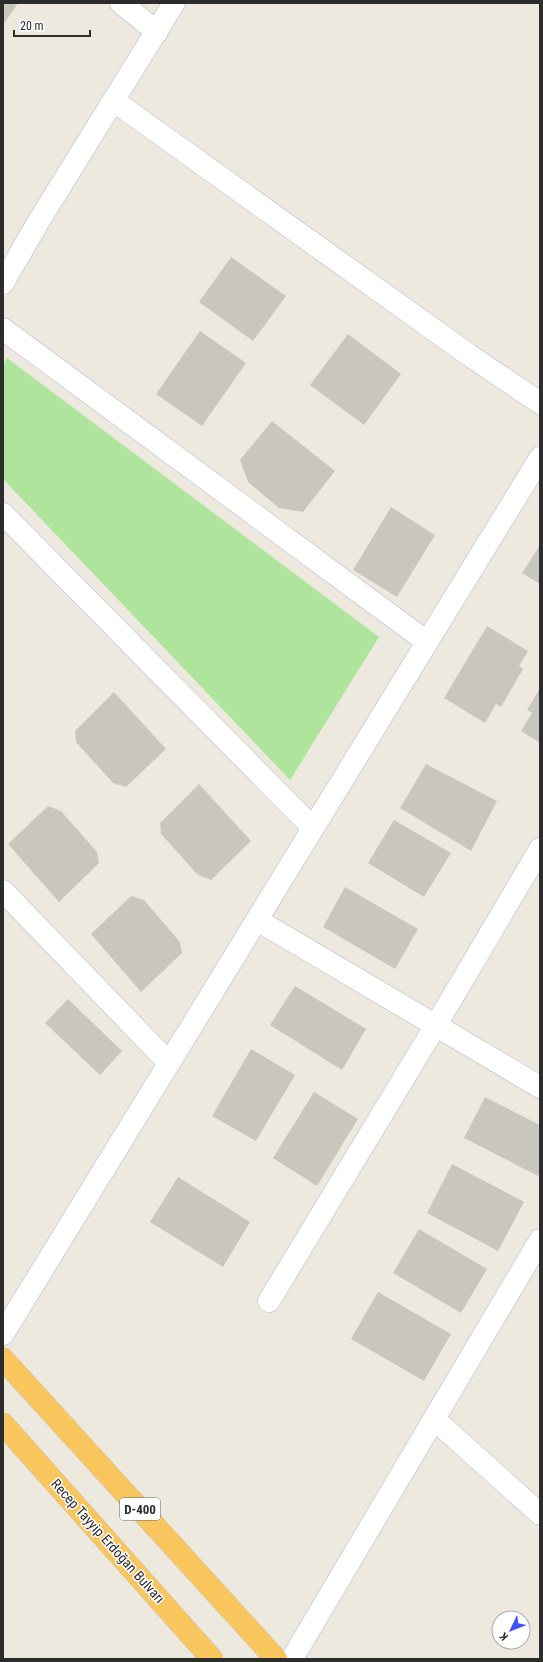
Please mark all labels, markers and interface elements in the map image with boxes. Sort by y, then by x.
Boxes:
scale bar [14,12,90,38]
text: 20 m [20,19,44,33]
street label: Recep Tayyip Erdoğan Bulvarı [48,1476,168,1606]
road number: D-400 [120,1498,160,1520]
north arrow [491,1610,531,1650]
text: K [497,1629,511,1643]

